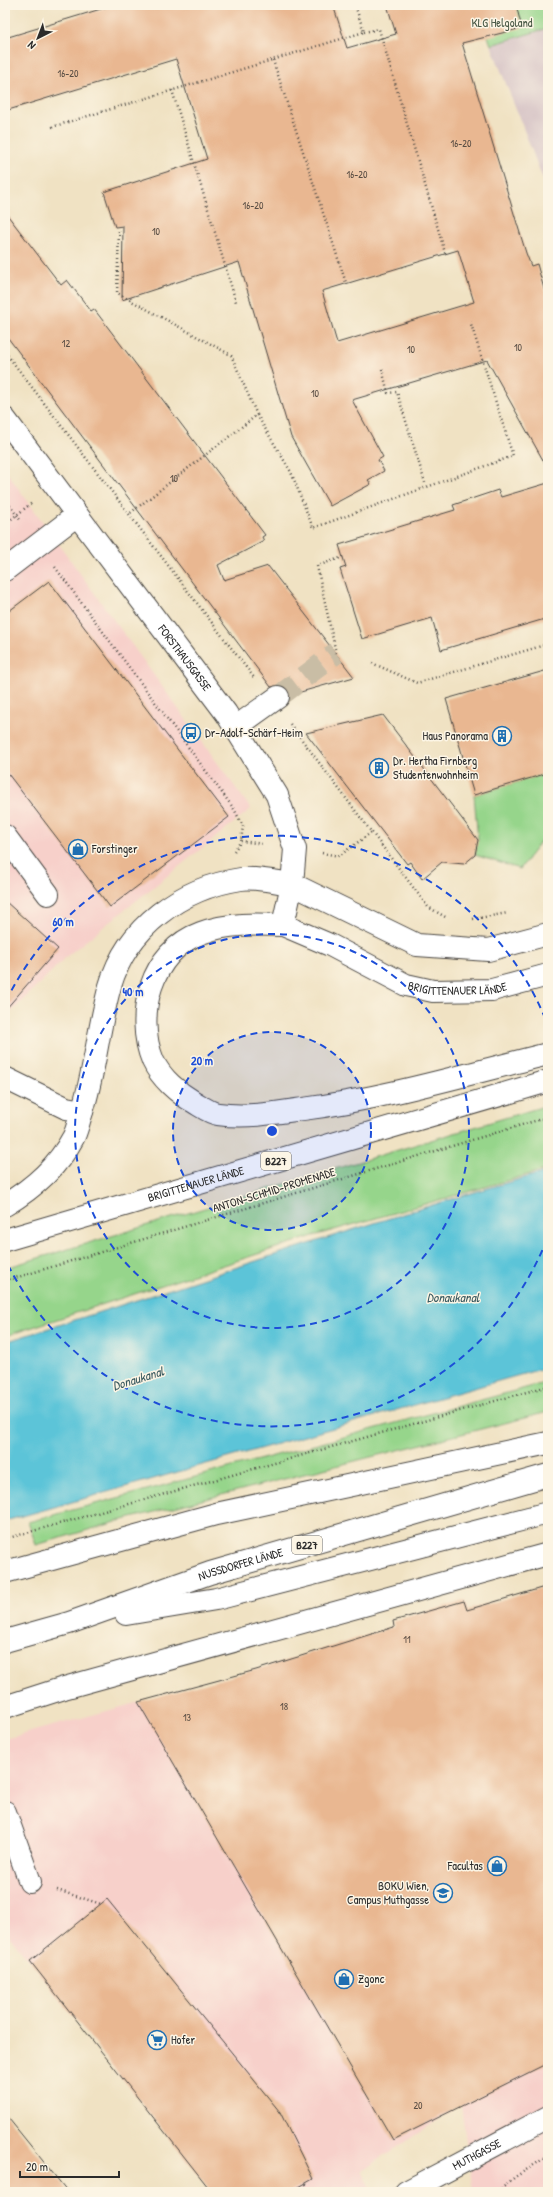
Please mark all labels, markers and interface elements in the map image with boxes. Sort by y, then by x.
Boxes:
park label: KLG Helgoland [471,14,533,31]
north arrow [18,18,58,58]
text: N [24,38,38,53]
house number: 16-20 [58,67,79,80]
house number: 16-20 [451,137,472,150]
house number: 16-20 [347,168,368,181]
house number: 16-20 [243,199,264,212]
house number: 10 [152,225,161,238]
house number: 12 [62,337,70,350]
house number: 10 [514,341,523,354]
house number: 10 [407,343,416,356]
house number: 10 [311,387,320,400]
house number: 10 [170,472,179,485]
street label: FORSTHAUSGASSE [154,620,216,695]
bus stop icon: Dr-Adolf-Schärf-Heim [180,722,202,744]
place label: Dr-Adolf-Schärf-Heim [205,724,303,741]
building icon: Haus Panorama [491,725,513,747]
place label: Haus Panorama [423,727,488,744]
place label: Dr. Hertha Firnberg Studentenwohnheim [393,752,478,783]
building icon: Dr. Hertha Firnberg Studentenwohnheim [368,757,390,779]
shop icon: Forstinger [67,838,89,860]
place label: Forstinger [91,840,138,857]
text: 60 m [52,913,74,930]
street label: BRIGITTENAUER LÄNDE [406,977,509,999]
text: 40 m [123,983,143,1000]
text: 20 m [191,1052,213,1069]
centre of rings [265,1124,279,1138]
road number: B227 [261,1152,291,1170]
street label: BRIGITTENAUER LÄNDE [146,1161,247,1206]
street label: ANTON-SCHMID-PROMENADE [210,1163,338,1216]
water label: Donaukanal [427,1288,480,1306]
water label: Donaukanal [110,1362,166,1394]
road number: B227 [292,1536,322,1554]
street label: NUSSDORFER LÄNDE [196,1543,286,1585]
house number: 11 [403,1633,411,1646]
house number: 18 [280,1700,288,1713]
house number: 13 [183,1711,192,1724]
shop icon: Facultas [486,1855,508,1877]
place label: Facultas [447,1857,483,1874]
place label: BOKU Wien, Campus Muthgasse [347,1877,429,1908]
school or university icon: BOKU Wien, Campus Muthgasse [432,1882,454,1904]
shop icon: Zgonc [333,1968,355,1990]
place label: Zgonc [358,1970,385,1987]
supermarket icon: Hofer [146,2029,168,2051]
place label: Hofer [171,2031,196,2048]
house number: 20 [413,2099,423,2112]
street label: MUTHGASSE [449,2134,505,2174]
scale bar [20,2153,119,2179]
text: 20 m [26,2158,48,2175]

